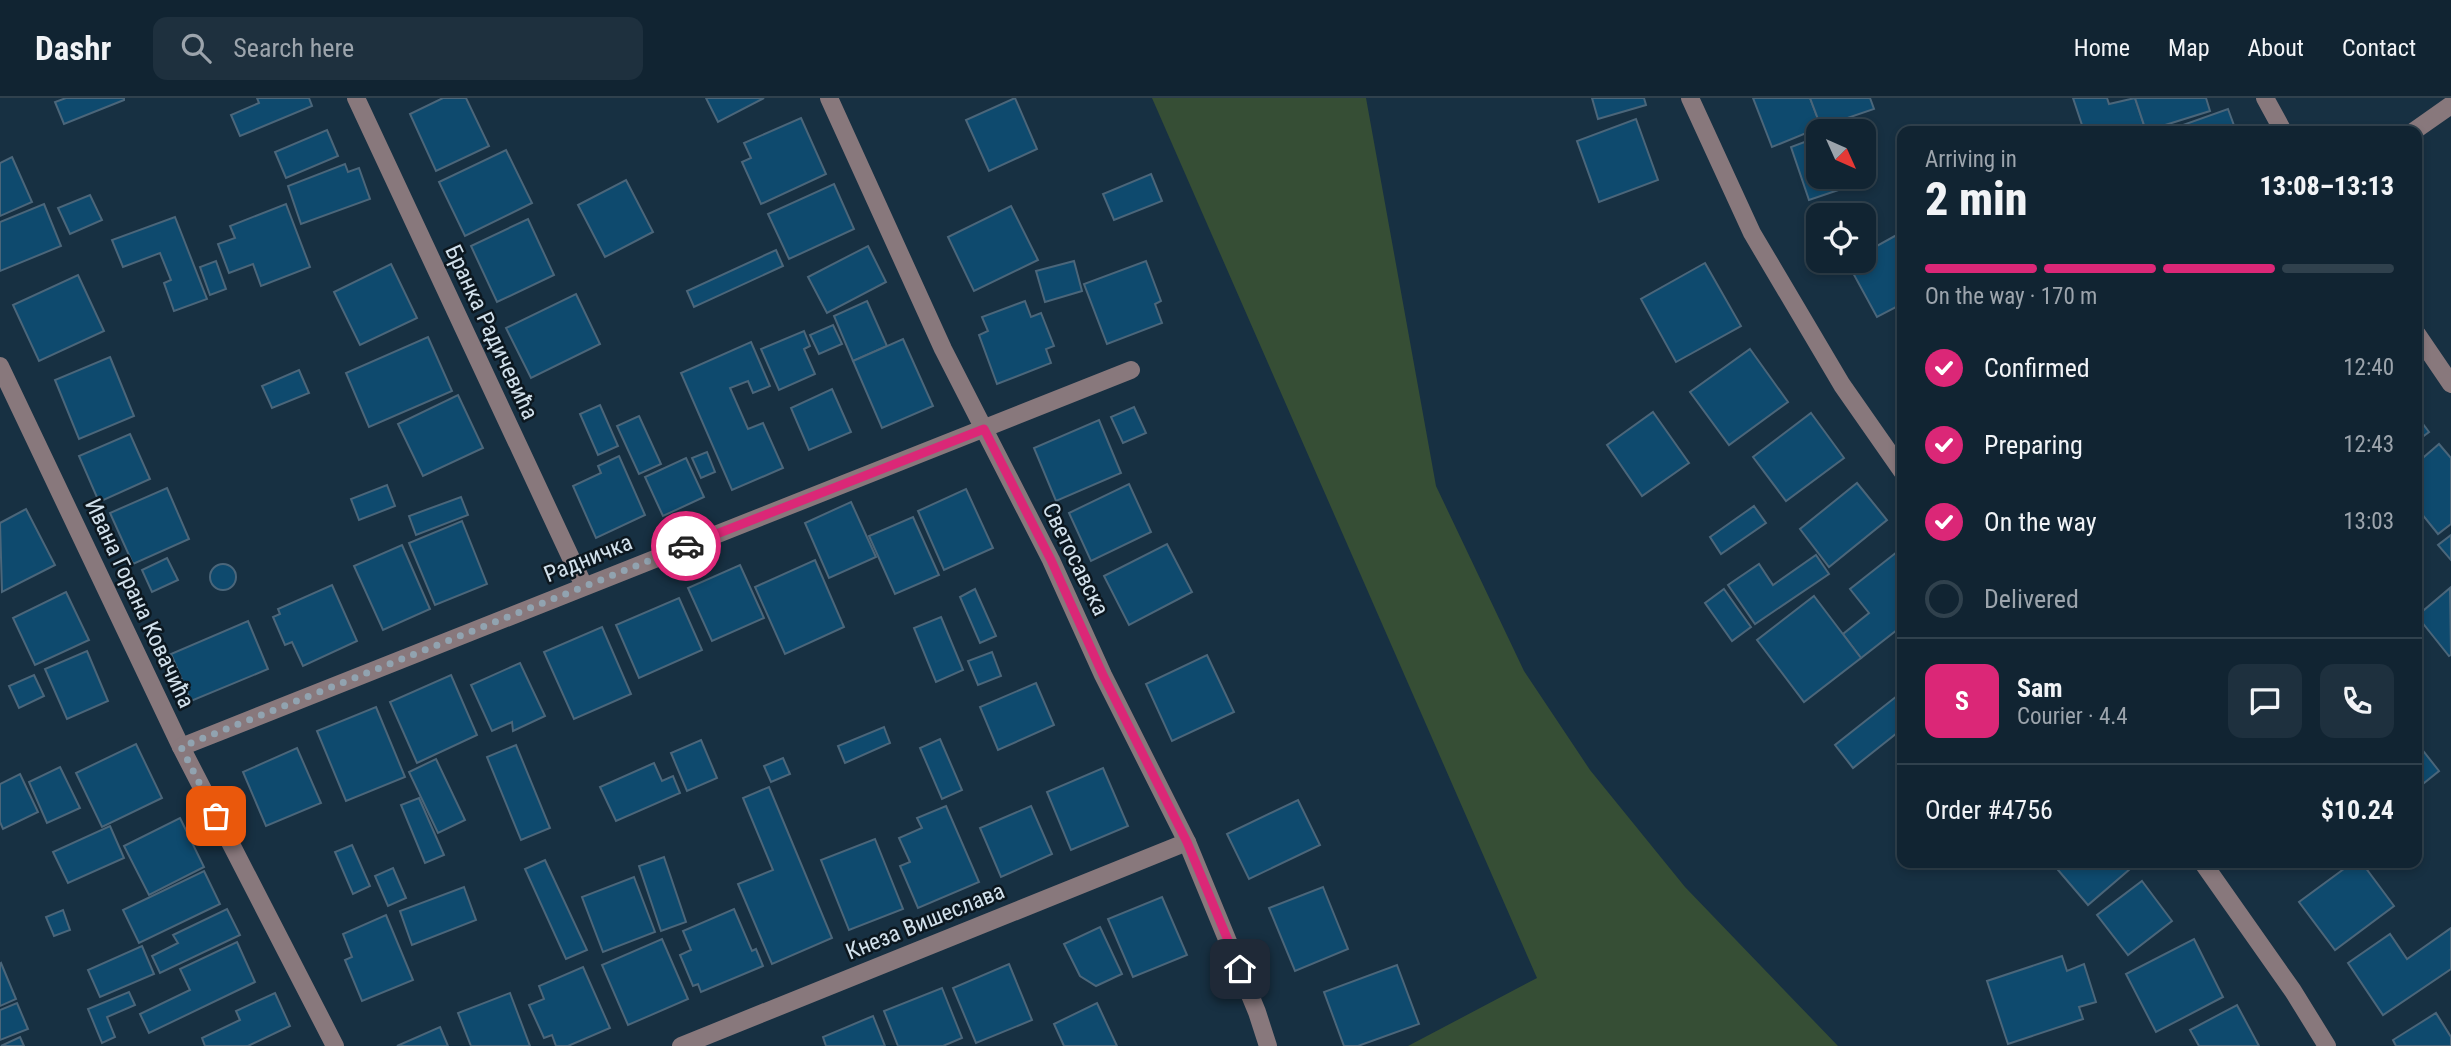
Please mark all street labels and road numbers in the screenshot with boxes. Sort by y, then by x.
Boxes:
street label: Бранка Радичевића [439,241,544,424]
street label: Ивана Горана Ковачића [79,494,200,712]
street label: Светосавска [1037,498,1114,620]
street label: Радничка [540,529,636,588]
street label: Кнеза Вишеслава [842,877,1009,966]

